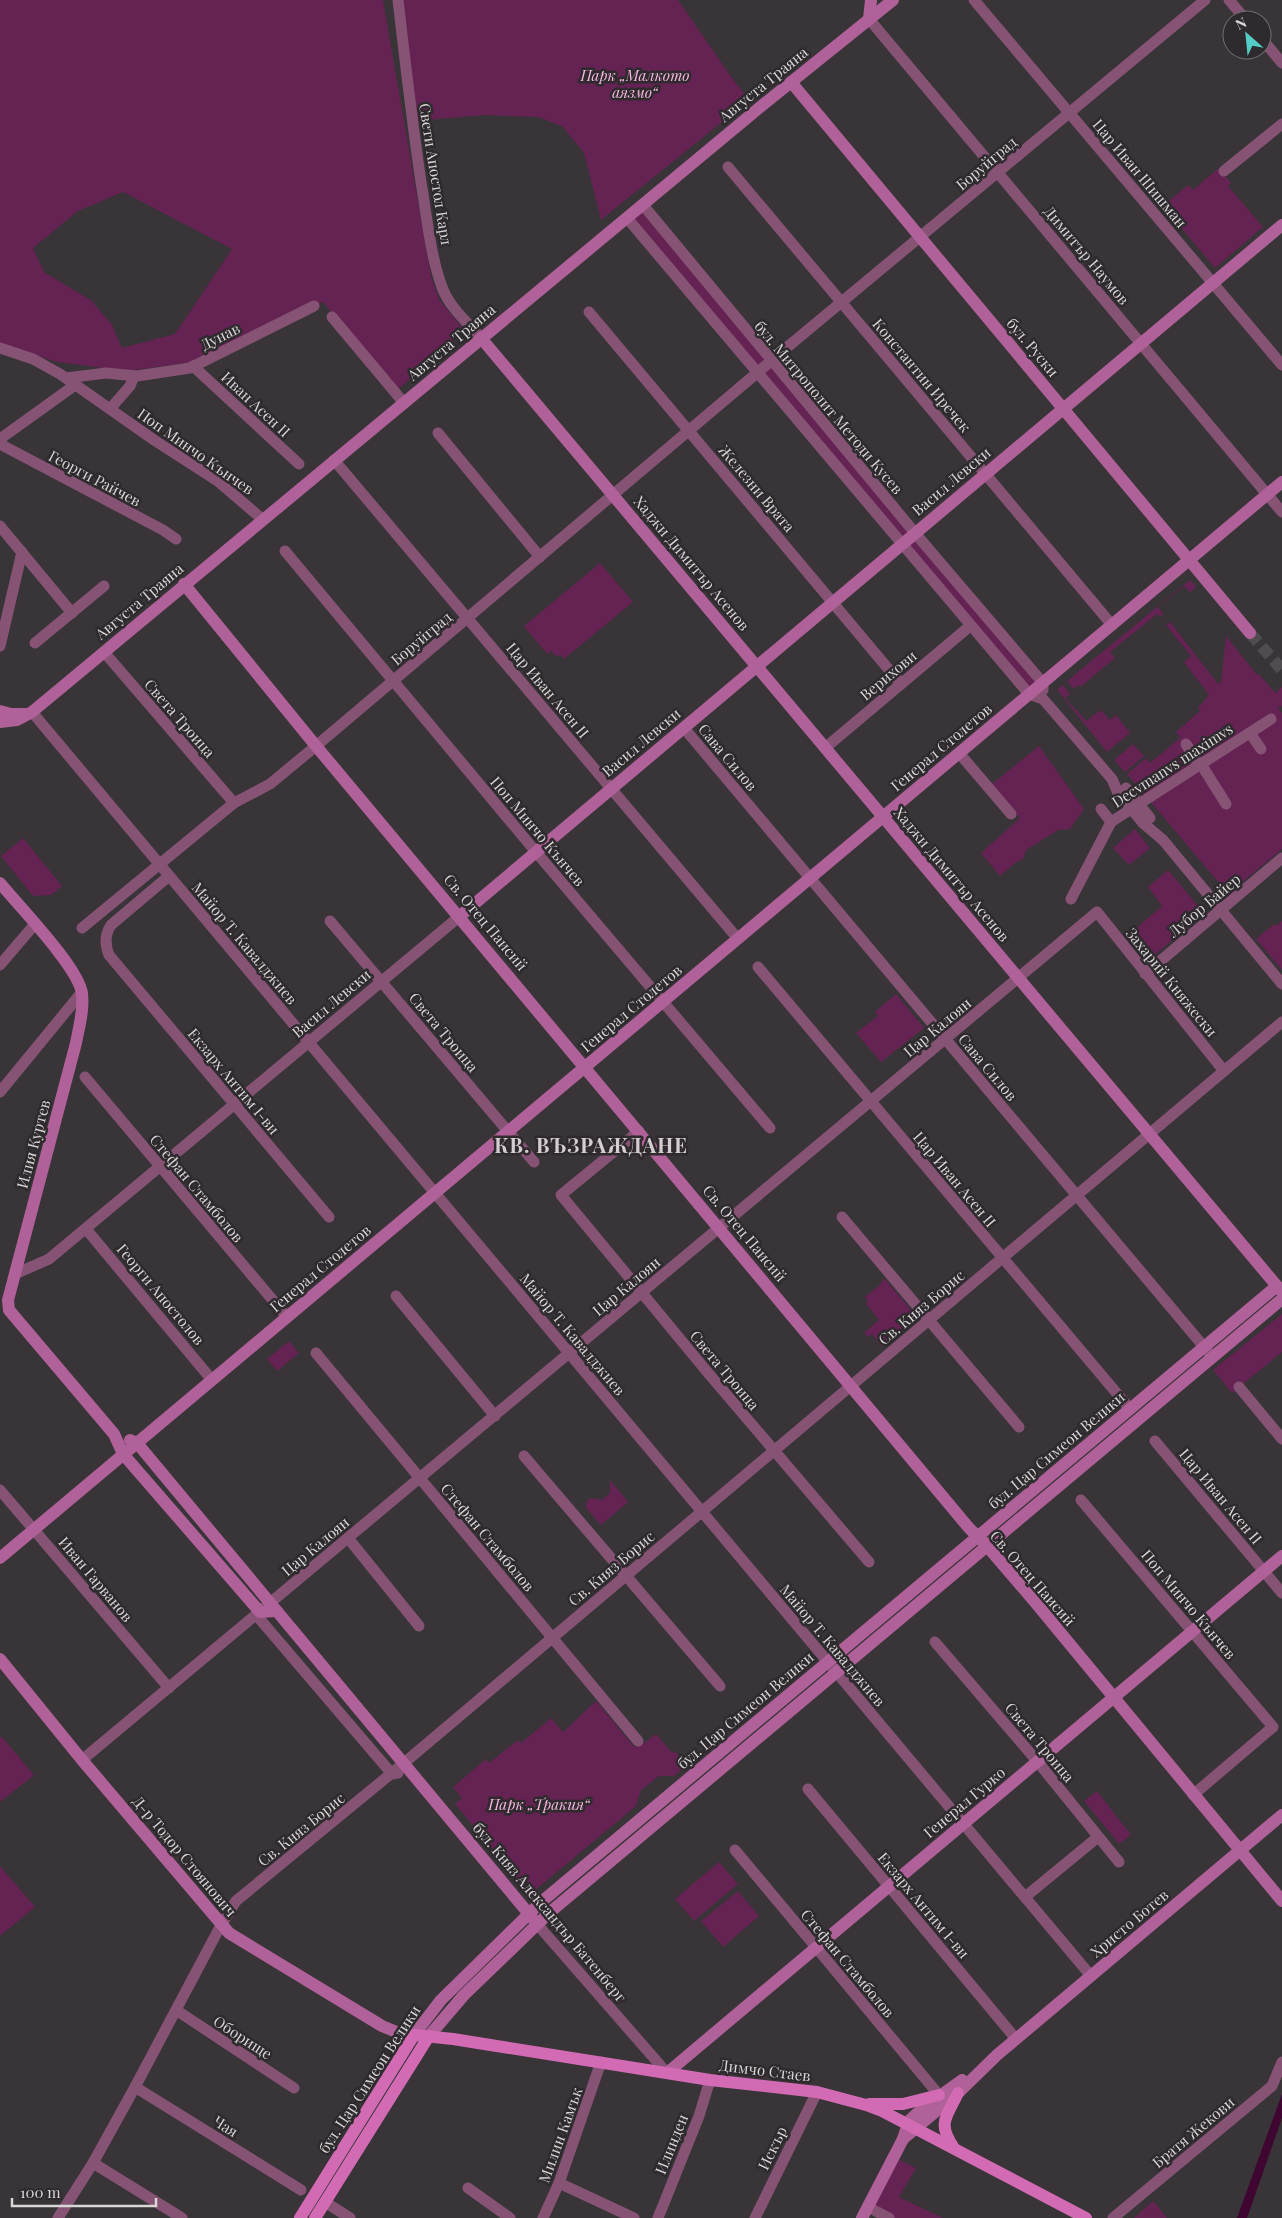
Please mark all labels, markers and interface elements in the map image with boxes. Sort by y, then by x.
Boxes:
north arrow [1222,10,1272,60]
text: N [1232,12,1250,34]
street label: Августа Траяна [714,42,812,127]
park label: Парк „Малкото аязмо“ [579,65,690,102]
street label: Свети Апостол Карл [415,102,457,247]
street label: Цар Иван Шишман [1089,114,1191,232]
street label: Боруйград [951,132,1021,194]
street label: Димитър Наумов [1040,202,1134,308]
street label: Августа Траяна [402,299,500,385]
street label: бул. Руски [1002,313,1064,381]
street label: Константин Иречек [869,314,976,436]
street label: бул. Митрополит Методи Кусев [750,316,908,498]
street label: Дунав [197,318,243,354]
street label: Иван Асен ІІ [217,367,295,441]
street label: Поп Минчо Кънчев [134,403,258,499]
street label: Железни Врата [715,440,800,536]
street label: Васил Левски [908,442,994,520]
street label: Георги Райчев [45,445,145,511]
street label: Хаджи Димитър Асенов [630,491,754,635]
street label: Августа Траяна [90,558,188,644]
street label: Боруйград [386,607,456,669]
street label: Цар Иван Асен II [502,638,594,742]
street label: Верихови [855,645,921,705]
street label: Света Троица [140,674,220,762]
street label: Генерал Столетов [886,699,996,795]
street label: Васил Левски [598,703,684,781]
street label: Decvmanvs maximvs [1108,718,1236,812]
street label: Сава Силов [694,719,762,795]
street label: Поп Минчо Кънчев [486,772,590,890]
street label: Хаджи Димитър Асенов [890,802,1014,946]
street label: Лубор Байер [1163,869,1245,942]
street label: Св. Отец Паисий [440,870,532,974]
street label: Майор Т. Кавалджиев [188,878,302,1008]
street label: Захарий Княжески [1122,923,1222,1041]
street label: Генерал Столетов [576,960,686,1056]
street label: Васил Левски [288,964,374,1042]
street label: Света Троица [405,988,483,1076]
street label: Цар Калоян [899,993,975,1061]
street label: Екзарх Антим I-ви [184,1024,284,1138]
street label: Сава Силов [954,1029,1022,1105]
street label: Илия Куртев [12,1097,54,1191]
street label: Цар Иван Асен II [909,1127,1001,1231]
street label: Стефан Стамболов [146,1130,248,1246]
district label: КВ. ВЪЗРАЖДАНЕ [494,1131,688,1158]
street label: Св. Отец Паисий [699,1181,791,1285]
street label: Генерал Столетов [265,1220,375,1316]
street label: Георги Апостолов [113,1239,209,1349]
street label: Цар Калоян [588,1252,664,1320]
street label: Св. Княз Борис [874,1265,968,1349]
street label: Майор Т. Кавалджиев [516,1269,630,1399]
street label: Света Троица [686,1326,764,1414]
street label: бул. Цар Симеон Велики [983,1387,1129,1513]
street label: Цар Иван Асен II [1175,1444,1267,1548]
street label: Стефан Стамболов [437,1479,539,1595]
street label: Цар Калоян [277,1512,353,1580]
street label: Св. Княз Борис [564,1526,658,1610]
street label: Св. Отец Паисий [986,1526,1080,1630]
street label: Иван Гарванов [55,1532,137,1626]
street label: Поп Минчо Кънчев [1137,1545,1241,1663]
street label: Майор Т. Кавалджиев [776,1580,890,1710]
street label: бул. Цар Симеон Велики [672,1647,818,1773]
street label: Света Троица [1001,1698,1079,1786]
street label: Генерал Гурко [919,1762,1009,1842]
street label: Св. Княз Борис [253,1788,349,1870]
street label: Д-р Тодор Стоянович [129,1792,242,1921]
park label: Парк „Тракия“ [487,1794,591,1814]
street label: бул. Княз Александър Батенберг [469,1818,631,2006]
street label: Екзарх Антим I-ви [874,1848,974,1962]
street label: Христо Ботев [1086,1884,1172,1962]
street label: Стефан Стамболов [797,1905,899,2021]
street label: бул. Цар Симеон Велики [314,2001,424,2157]
street label: Оборище [210,2011,276,2063]
street label: Димчо Стаев [718,2054,812,2086]
street label: Милин Камък [533,2084,587,2185]
street label: Братя Жекови [1148,2092,1238,2172]
street label: Чая [210,2111,242,2141]
street label: Илинден [650,2111,692,2177]
street label: Искър [753,2123,791,2173]
scale bar [12,2176,156,2208]
text: 100 m [20,2182,61,2202]

